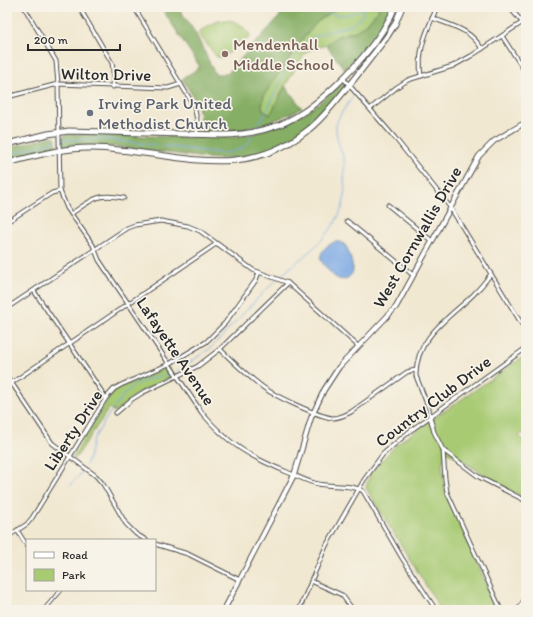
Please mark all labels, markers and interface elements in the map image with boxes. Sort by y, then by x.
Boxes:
scale bar [28,26,120,52]
text: 200 m [34,33,68,47]
place label: Mendenhall Middle School [233,34,334,74]
marker: Mendenhall Middle School [220,49,230,59]
street label: Wilton Drive [61,63,151,85]
place label: Irving Park United Methodist Church [98,93,232,133]
marker: Irving Park United Methodist Church [85,108,95,118]
street label: West Cornwallis Drive [368,163,466,311]
street label: Lafayette Avenue [132,293,220,409]
street label: Country Club Drive [371,351,495,451]
street label: Liberty Drive [39,386,107,474]
legend [26,539,156,591]
text: Road [62,548,88,562]
text: Park [62,568,86,582]

